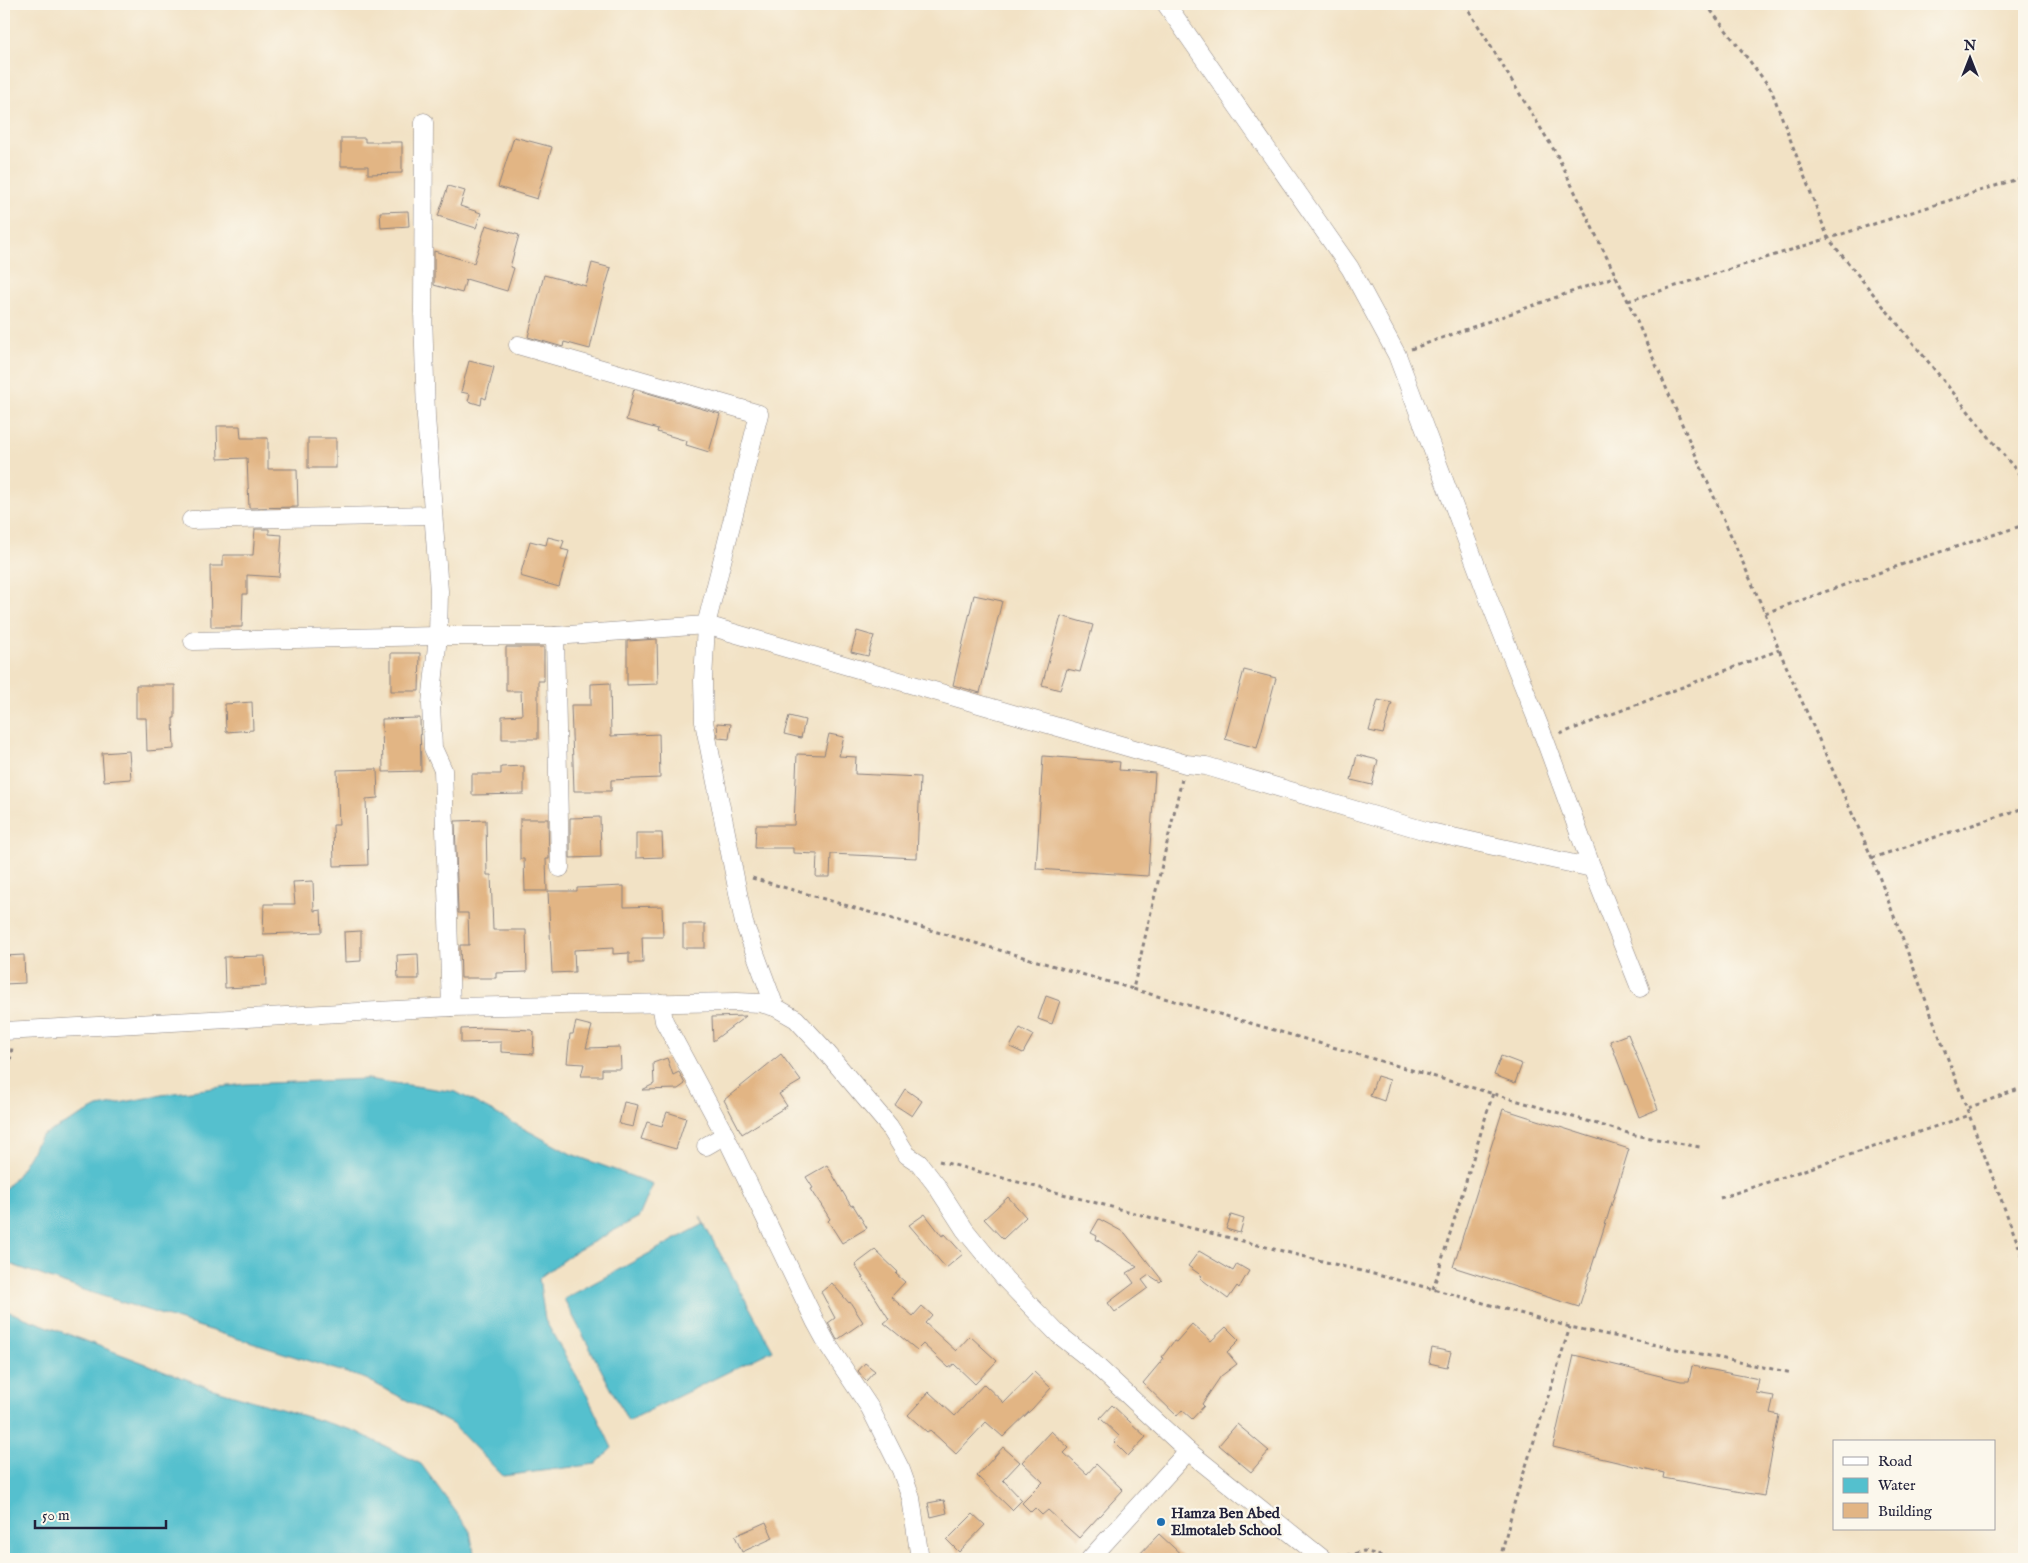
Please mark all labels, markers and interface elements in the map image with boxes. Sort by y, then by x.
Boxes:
north arrow [1946,32,1996,82]
text: N [1963,37,1976,55]
legend [1833,1440,1996,1530]
text: Road [1878,1452,1913,1471]
text: Water [1878,1476,1916,1495]
scale bar [35,1498,166,1530]
text: Building [1878,1502,1933,1521]
place label: Hamza Ben Abed Elmotaleb School [1171,1504,1282,1540]
text: 50 m [42,1506,70,1525]
marker: Hamza Ben Abed Elmotaleb School [1155,1516,1167,1528]

